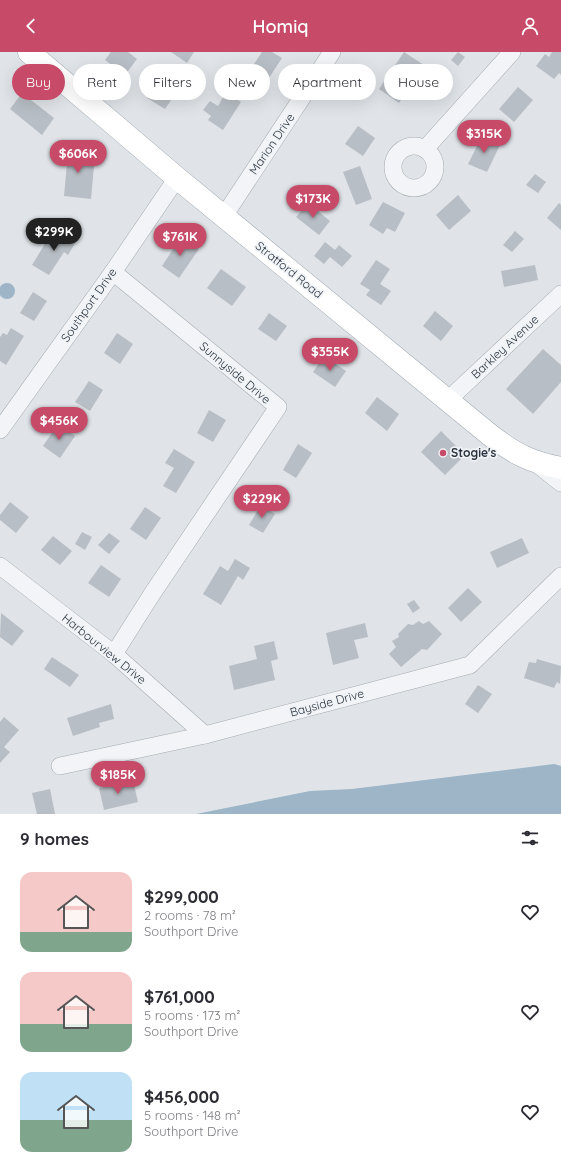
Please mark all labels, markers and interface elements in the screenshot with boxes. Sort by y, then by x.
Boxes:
icon: back [20,15,42,37]
text: Homiq [253,15,308,38]
icon: person [519,15,541,37]
chip: Buy [12,64,65,100]
chip: Rent [73,64,131,100]
chip: Filters [139,64,206,100]
chip: New [214,64,270,100]
chip: Apartment [278,64,376,100]
chip: House [384,64,453,100]
street label: Marion Drive [246,110,298,177]
pin: $315K [456,120,512,154]
text: $315K [466,125,502,141]
pin: $606K [50,140,106,174]
text: $606K [59,145,97,161]
pin: $173K [285,185,341,219]
text: $173K [295,190,331,206]
pin: $299K [26,218,82,252]
text: $299K [35,223,73,239]
pin: $761K [152,223,208,257]
text: $761K [162,228,198,244]
street label: Stratford Road [253,238,326,301]
street label: Southport Drive [57,265,120,345]
street label: Barkley Avenue [468,311,542,382]
street label: Sunnyside Drive [197,338,274,407]
pin: $355K [302,338,358,372]
text: $355K [311,343,349,359]
pin: $456K [31,407,87,441]
text: $456K [40,412,78,428]
place label: Stogie's [451,445,497,460]
marker: Stogie's [438,448,448,458]
pin: $229K [234,485,290,519]
text: $229K [243,490,281,506]
street label: Harbourview Drive [59,610,150,687]
street label: Bayside Drive [288,685,366,720]
pin: $185K [90,761,146,795]
text: $185K [100,766,136,782]
icon: filters [519,827,541,849]
text: 9 homes [20,828,89,849]
text: $299,000 [144,886,219,907]
icon: home [52,888,100,936]
icon: heart [519,901,541,923]
text: 2 rooms · 78 m² [144,907,236,923]
text: Southport Drive [144,923,238,939]
text: $761,000 [144,986,215,1007]
icon: home [52,988,100,1036]
icon: heart [519,1001,541,1023]
text: 5 rooms · 173 m² [144,1007,240,1023]
text: Southport Drive [144,1023,238,1039]
text: $456,000 [144,1086,219,1107]
icon: home [52,1088,100,1136]
icon: heart [519,1101,541,1123]
text: 5 rooms · 148 m² [144,1107,241,1123]
text: Southport Drive [144,1123,238,1139]

